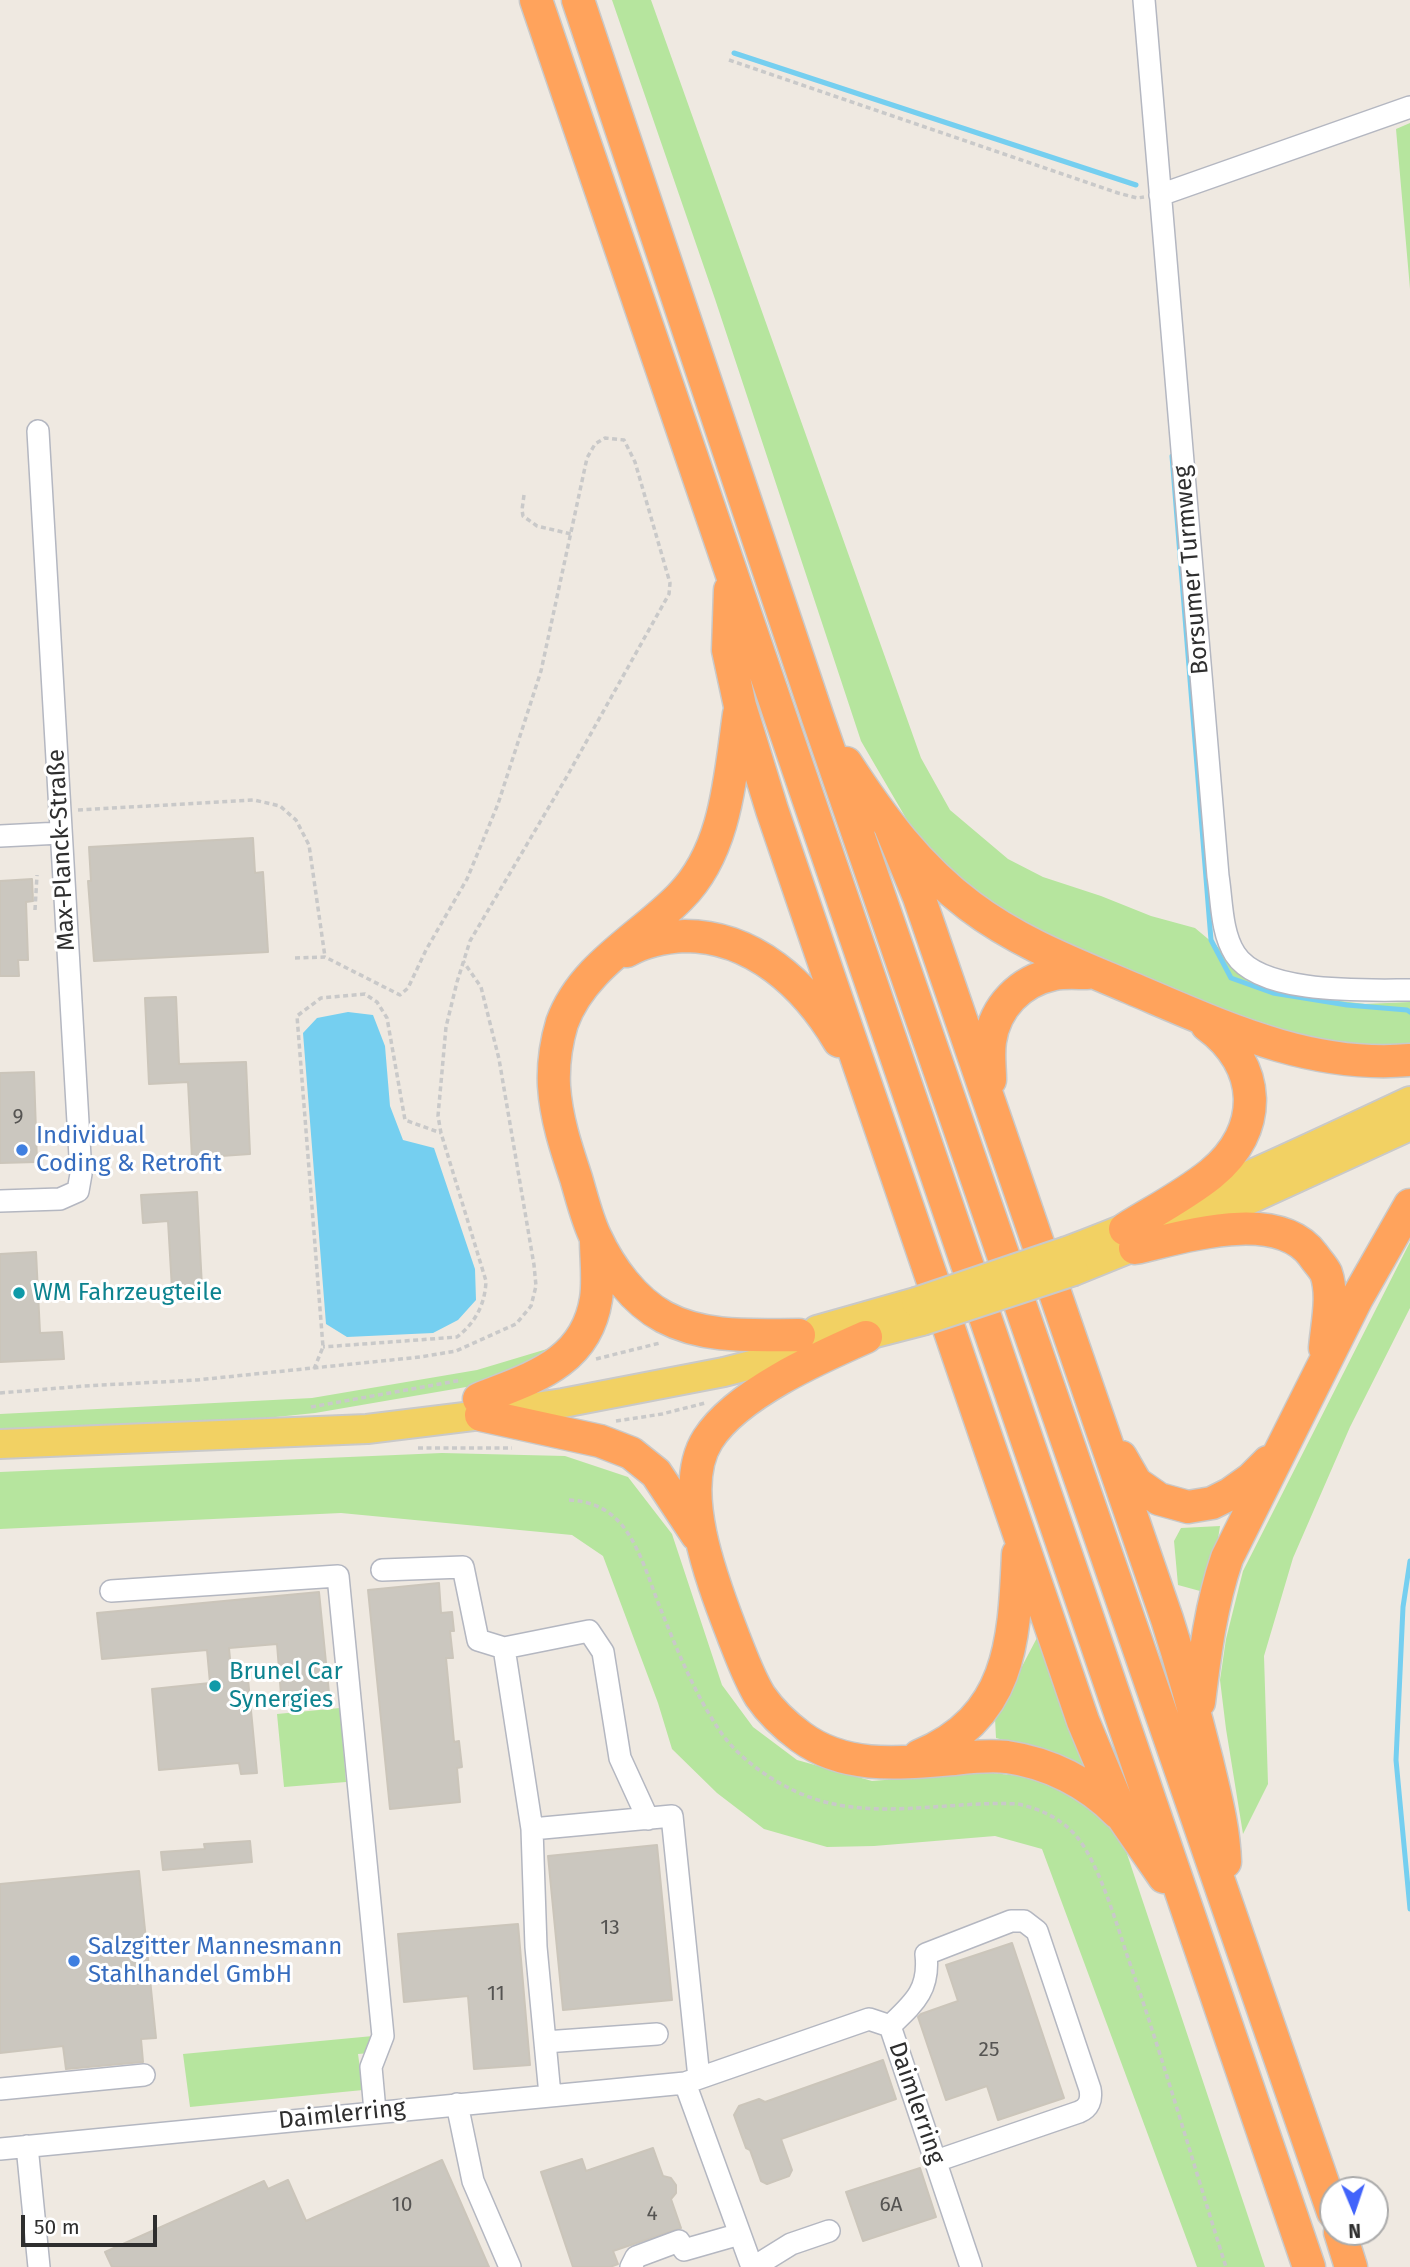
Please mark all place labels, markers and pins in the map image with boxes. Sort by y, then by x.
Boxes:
place label: Individual Coding & Retrofit [36,1122,222,1178]
marker: Individual Coding & Retrofit [14,1142,30,1158]
place label: WM Fahrzeugteile [33,1279,222,1307]
marker: WM Fahrzeugteile [11,1285,27,1301]
place label: Brunel Car Synergies [229,1658,343,1714]
marker: Brunel Car Synergies [207,1678,223,1694]
place label: Salzgitter Mannesmann Stahlhandel GmbH [88,1933,342,1989]
marker: Salzgitter Mannesmann Stahlhandel GmbH [66,1953,82,1969]

